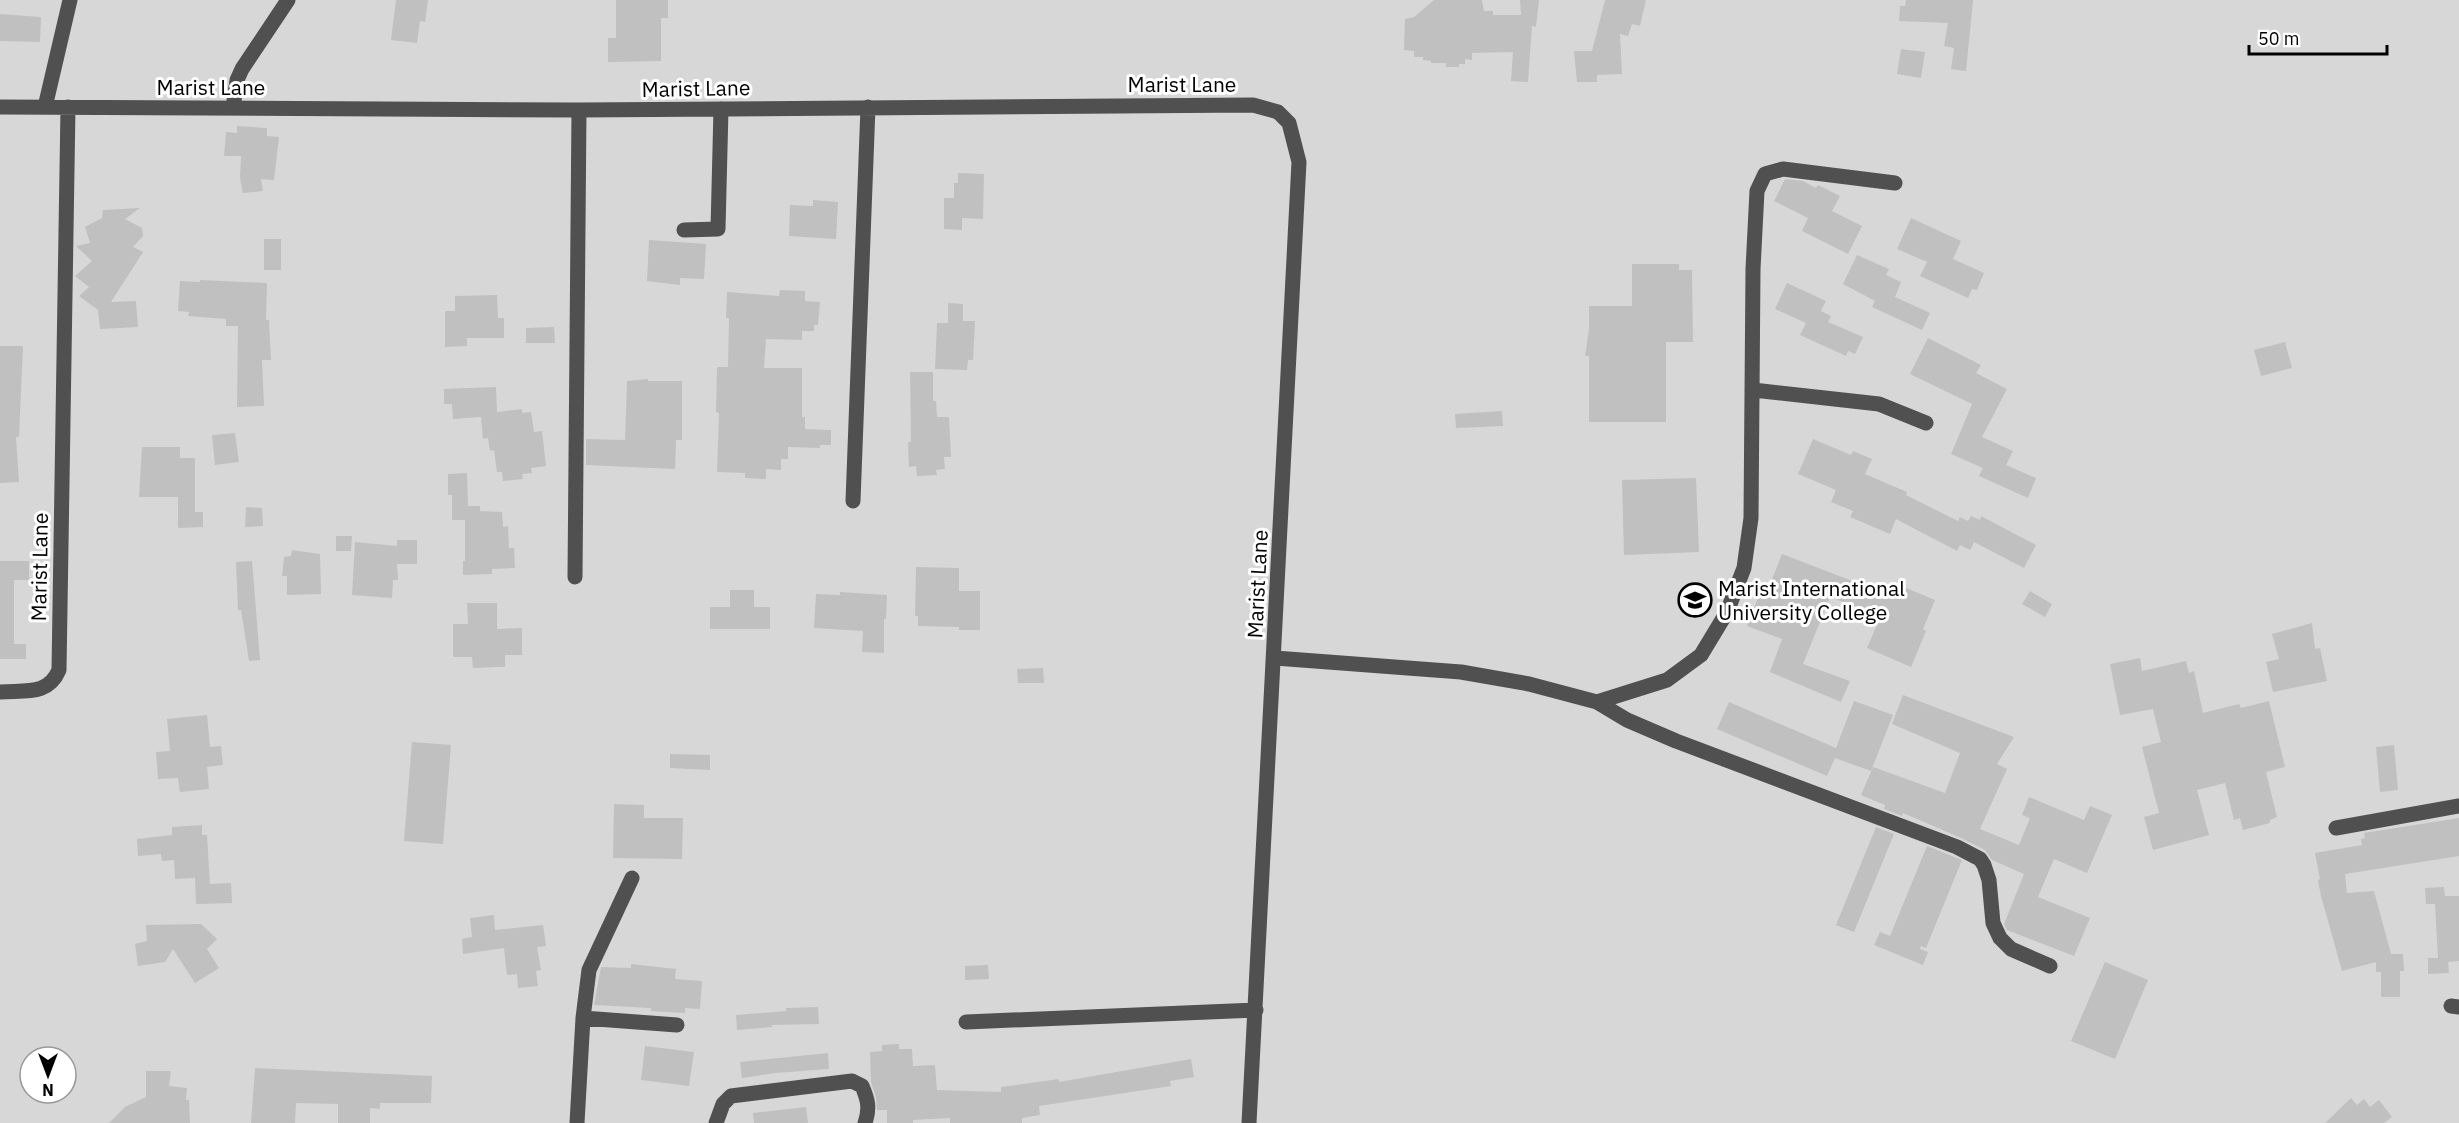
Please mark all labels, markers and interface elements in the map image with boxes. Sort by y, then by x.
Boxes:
scale bar [2249,18,2387,56]
text: 50 m [2258,27,2300,50]
street label: Marist Lane [1128,70,1236,98]
street label: Marist Lane [157,73,265,101]
street label: Marist Lane [641,73,751,103]
street label: Marist Lane [24,512,54,622]
street label: Marist Lane [1240,529,1274,639]
place label: Marist International University College [1718,574,1905,626]
school or university icon: Marist International University College [1677,582,1713,618]
north arrow [18,1045,78,1105]
text: N [42,1080,54,1100]

